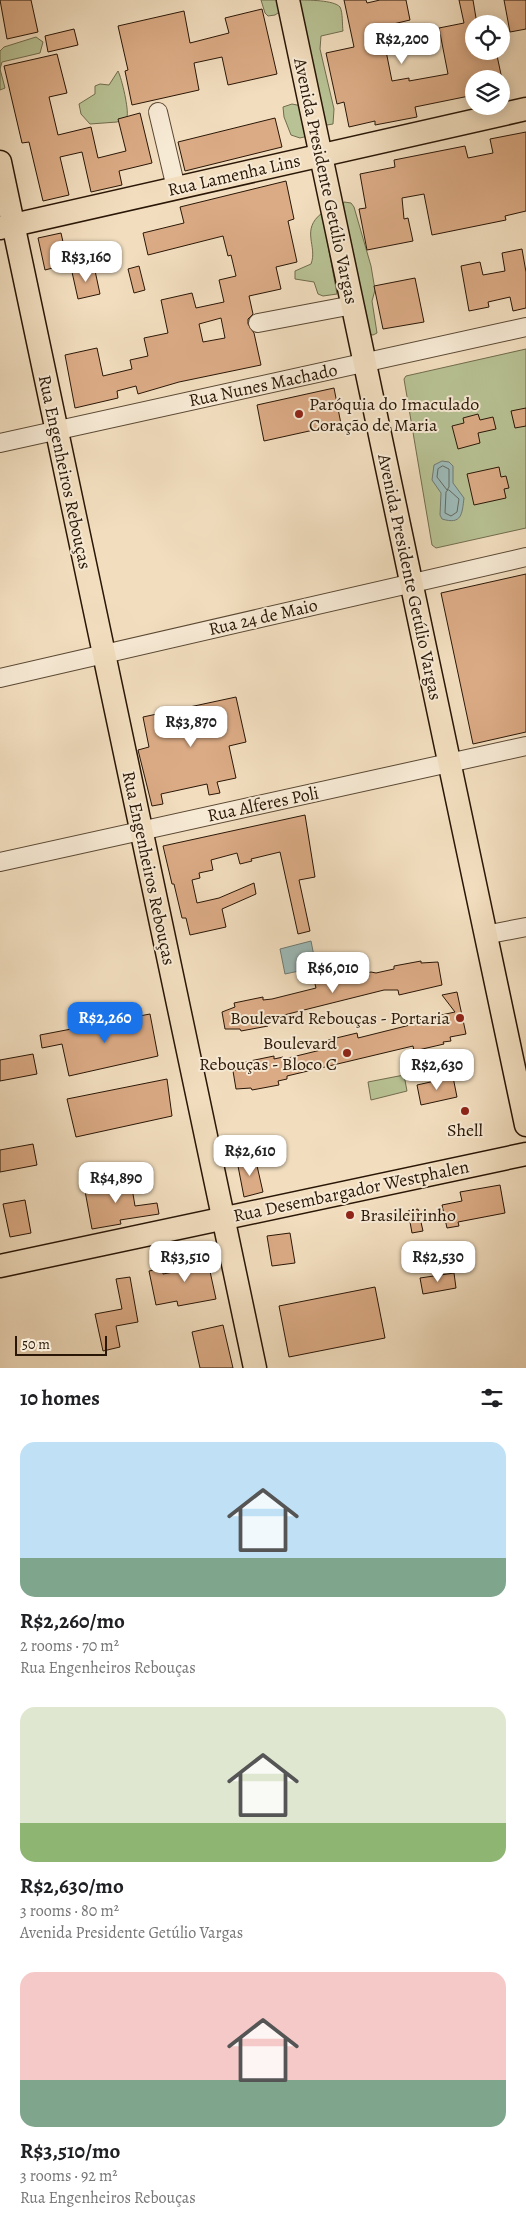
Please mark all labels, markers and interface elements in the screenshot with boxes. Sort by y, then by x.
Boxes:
map controls [465,15,510,115]
button: locate [465,15,510,60]
pin: R$2,200 [356,22,448,65]
text: R$2,200 [375,28,429,50]
street label: Avenida Presidente Getúlio Vargas [288,55,364,306]
button: layers [465,70,510,115]
street label: Rua Lamenha Lins [165,148,303,202]
pin: R$3,160 [40,240,132,283]
text: R$3,160 [61,246,111,268]
street label: Rua Nunes Machado [187,358,340,412]
street label: Rua Engenheiros Rebouças [33,373,97,571]
place label: Paróquia do Imaculado Coração de Maria [309,392,479,437]
marker: Paróquia do Imaculado Coração de Maria [293,408,305,420]
street label: Avenida Presidente Getúlio Vargas [372,451,448,702]
street label: Rua 24 de Maio [206,593,320,641]
pin: R$3,870 [145,706,237,748]
text: R$3,870 [165,711,217,733]
street label: Rua Engenheiros Rebouças [117,769,181,967]
street label: Rua Alferes Poli [205,780,321,828]
pin: R$6,010 [287,952,379,994]
text: R$6,010 [307,957,359,979]
pin: R$2,260 [59,1002,151,1044]
place label: Boulevard Rebouças - Portaria [230,1006,451,1030]
text: R$2,260 [79,1007,132,1029]
marker: Boulevard Rebouças - Portaria [454,1012,466,1024]
place label: Boulevard Rebouças - Bloco C [199,1031,337,1076]
marker: Boulevard Rebouças - Bloco C [341,1047,353,1059]
pin: R$2,630 [391,1048,483,1091]
text: R$2,630 [411,1054,463,1076]
marker: Shell [459,1105,471,1117]
place label: Shell [447,1118,484,1142]
pin: R$2,610 [204,1134,296,1177]
text: R$2,610 [225,1140,276,1162]
street label: Rua Desembargador Westphalen [231,1154,471,1228]
pin: R$4,890 [70,1162,162,1204]
text: R$4,890 [90,1167,142,1189]
place label: Brasileirinho [360,1203,456,1227]
marker: Brasileirinho [344,1209,356,1221]
pin: R$3,510 [139,1240,231,1283]
pin: R$2,530 [392,1240,484,1283]
text: R$3,510 [160,1246,210,1268]
text: R$2,530 [412,1246,464,1268]
scale bar [15,1333,108,1356]
text: 50 m [22,1335,50,1354]
text: 10 homes [20,1384,100,1412]
icon: filters [478,1384,506,1412]
icon: home [218,1475,308,1565]
text: R$2,260/mo [20,1607,125,1635]
text: 2 rooms · 70 m² [20,1635,119,1657]
text: Rua Engenheiros Rebouças [20,1657,196,1679]
icon: home [218,1740,308,1830]
text: R$2,630/mo [20,1872,124,1900]
text: 3 rooms · 80 m² [20,1900,119,1922]
text: Avenida Presidente Getúlio Vargas [20,1922,243,1944]
icon: home [218,2005,308,2095]
text: R$3,510/mo [20,2137,120,2165]
text: 3 rooms · 92 m² [20,2165,118,2187]
text: Rua Engenheiros Rebouças [20,2187,196,2209]

